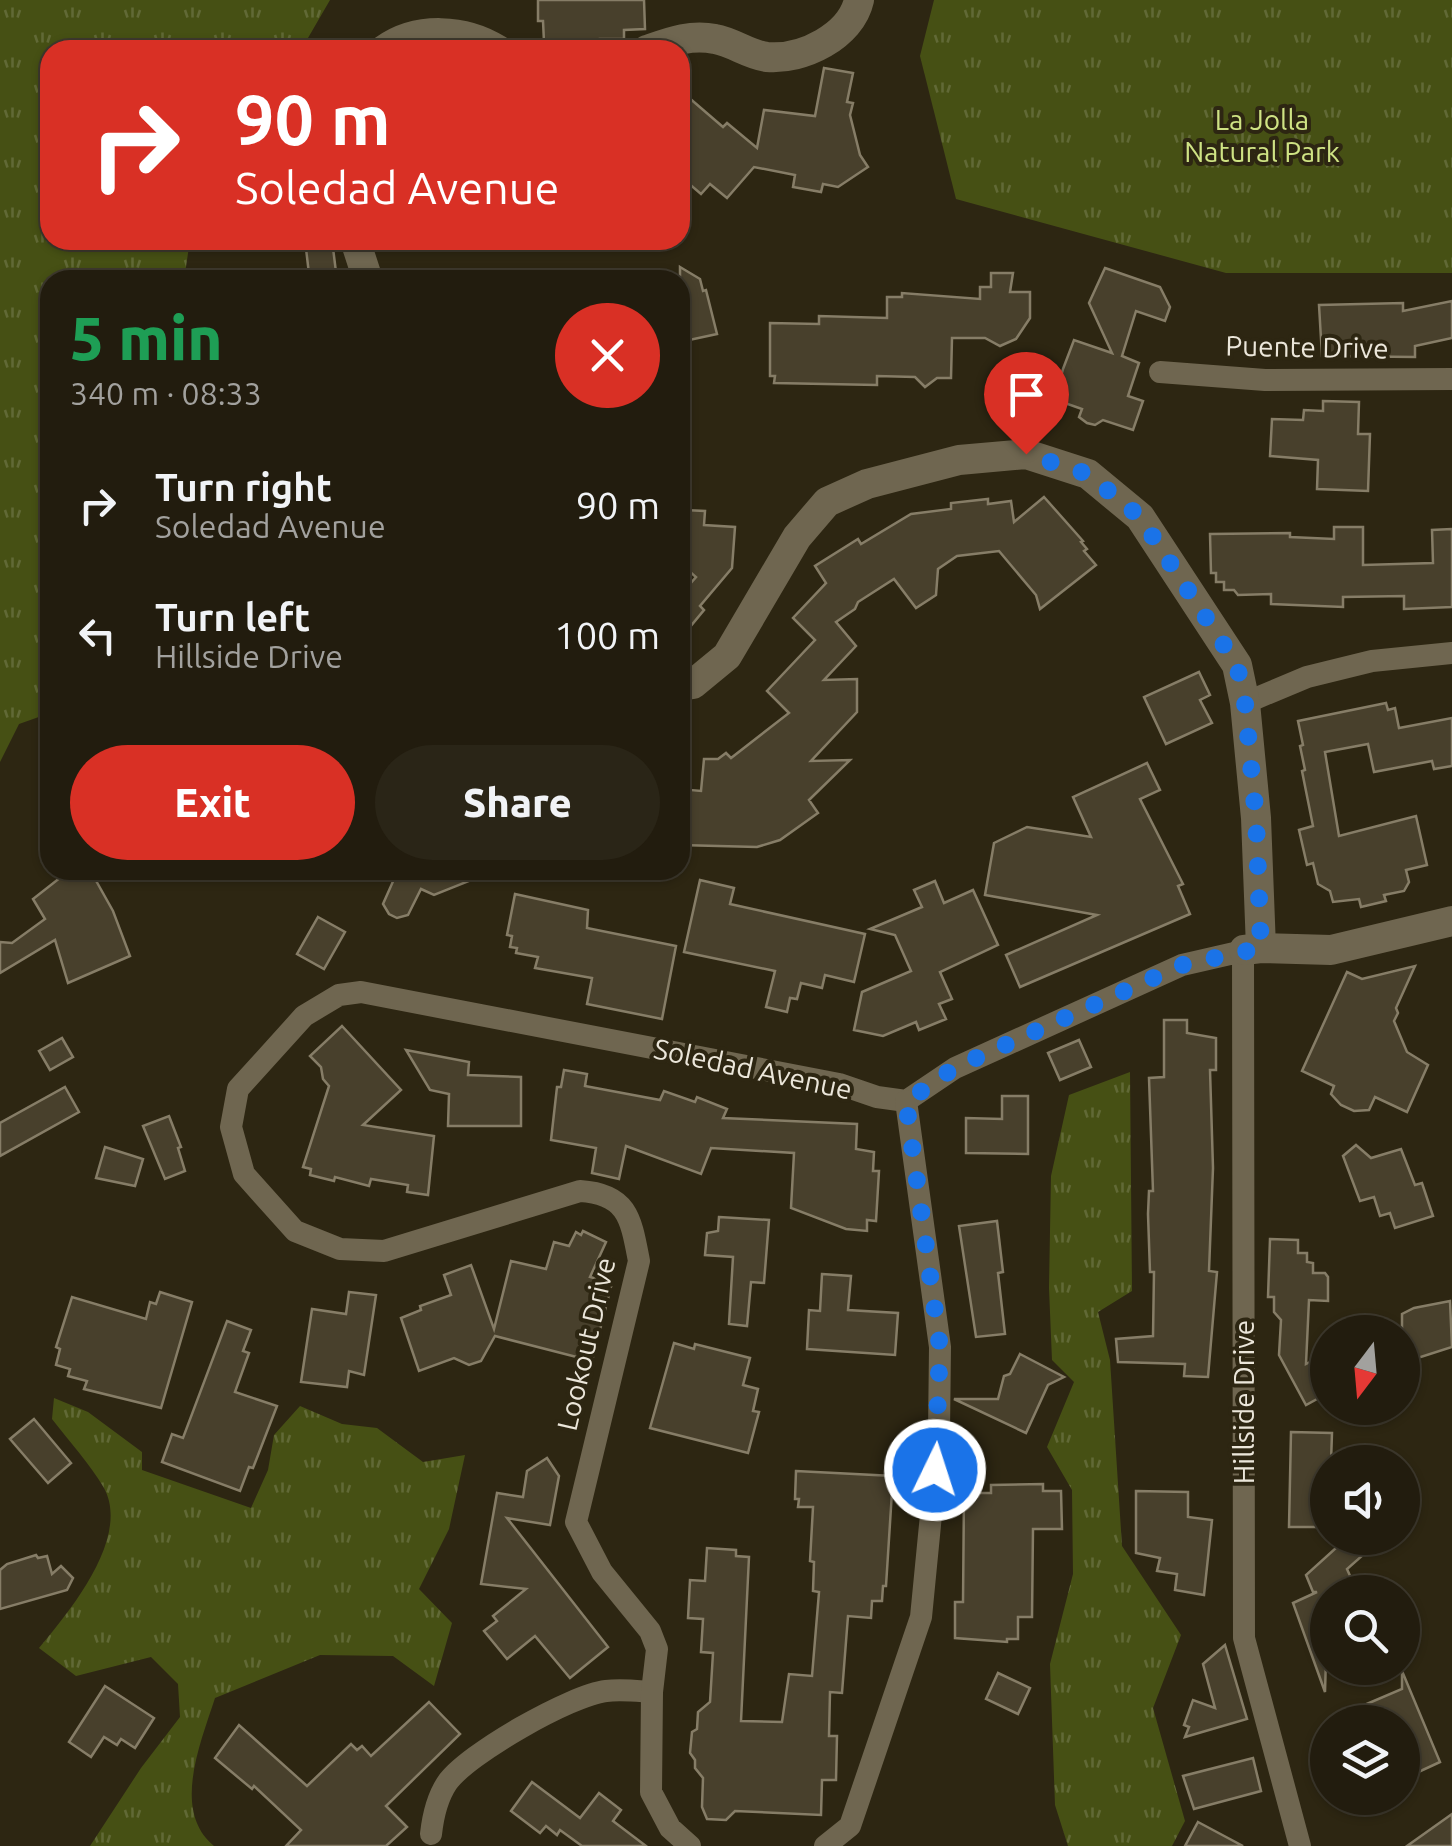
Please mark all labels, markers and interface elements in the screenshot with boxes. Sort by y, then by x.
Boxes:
icon: right [70,80,200,210]
text: 90 m [235,80,391,158]
park label: La Jolla Natural Park [1184,104,1340,167]
text: Soledad Avenue [235,162,559,213]
button: close [555,303,660,408]
text: 5 min [70,304,223,371]
street label: Puente Drive [1225,330,1389,363]
pin [984,352,1069,455]
icon: arrive [999,367,1054,422]
text: 340 m · 08:33 [70,375,262,411]
text: Turn right [155,466,332,508]
icon: right [70,478,125,533]
text: 90 m [576,484,660,526]
text: Soledad Avenue [155,508,386,544]
text: Turn left [155,596,310,638]
icon: left [70,608,125,663]
text: 100 m [554,614,660,656]
text: Hillside Drive [155,638,343,674]
button: Exit [70,745,355,860]
button: Share [375,745,660,860]
street label: Soledad Avenue [651,1032,855,1105]
street label: Lookout Drive [551,1254,620,1433]
north arrow [1310,1315,1420,1425]
map controls [1310,1315,1420,1815]
street label: Hillside Drive [1228,1320,1259,1484]
position arrow [883,1418,987,1522]
button: sound [1310,1445,1420,1555]
button: search [1310,1575,1420,1685]
button: layers [1310,1705,1420,1815]

